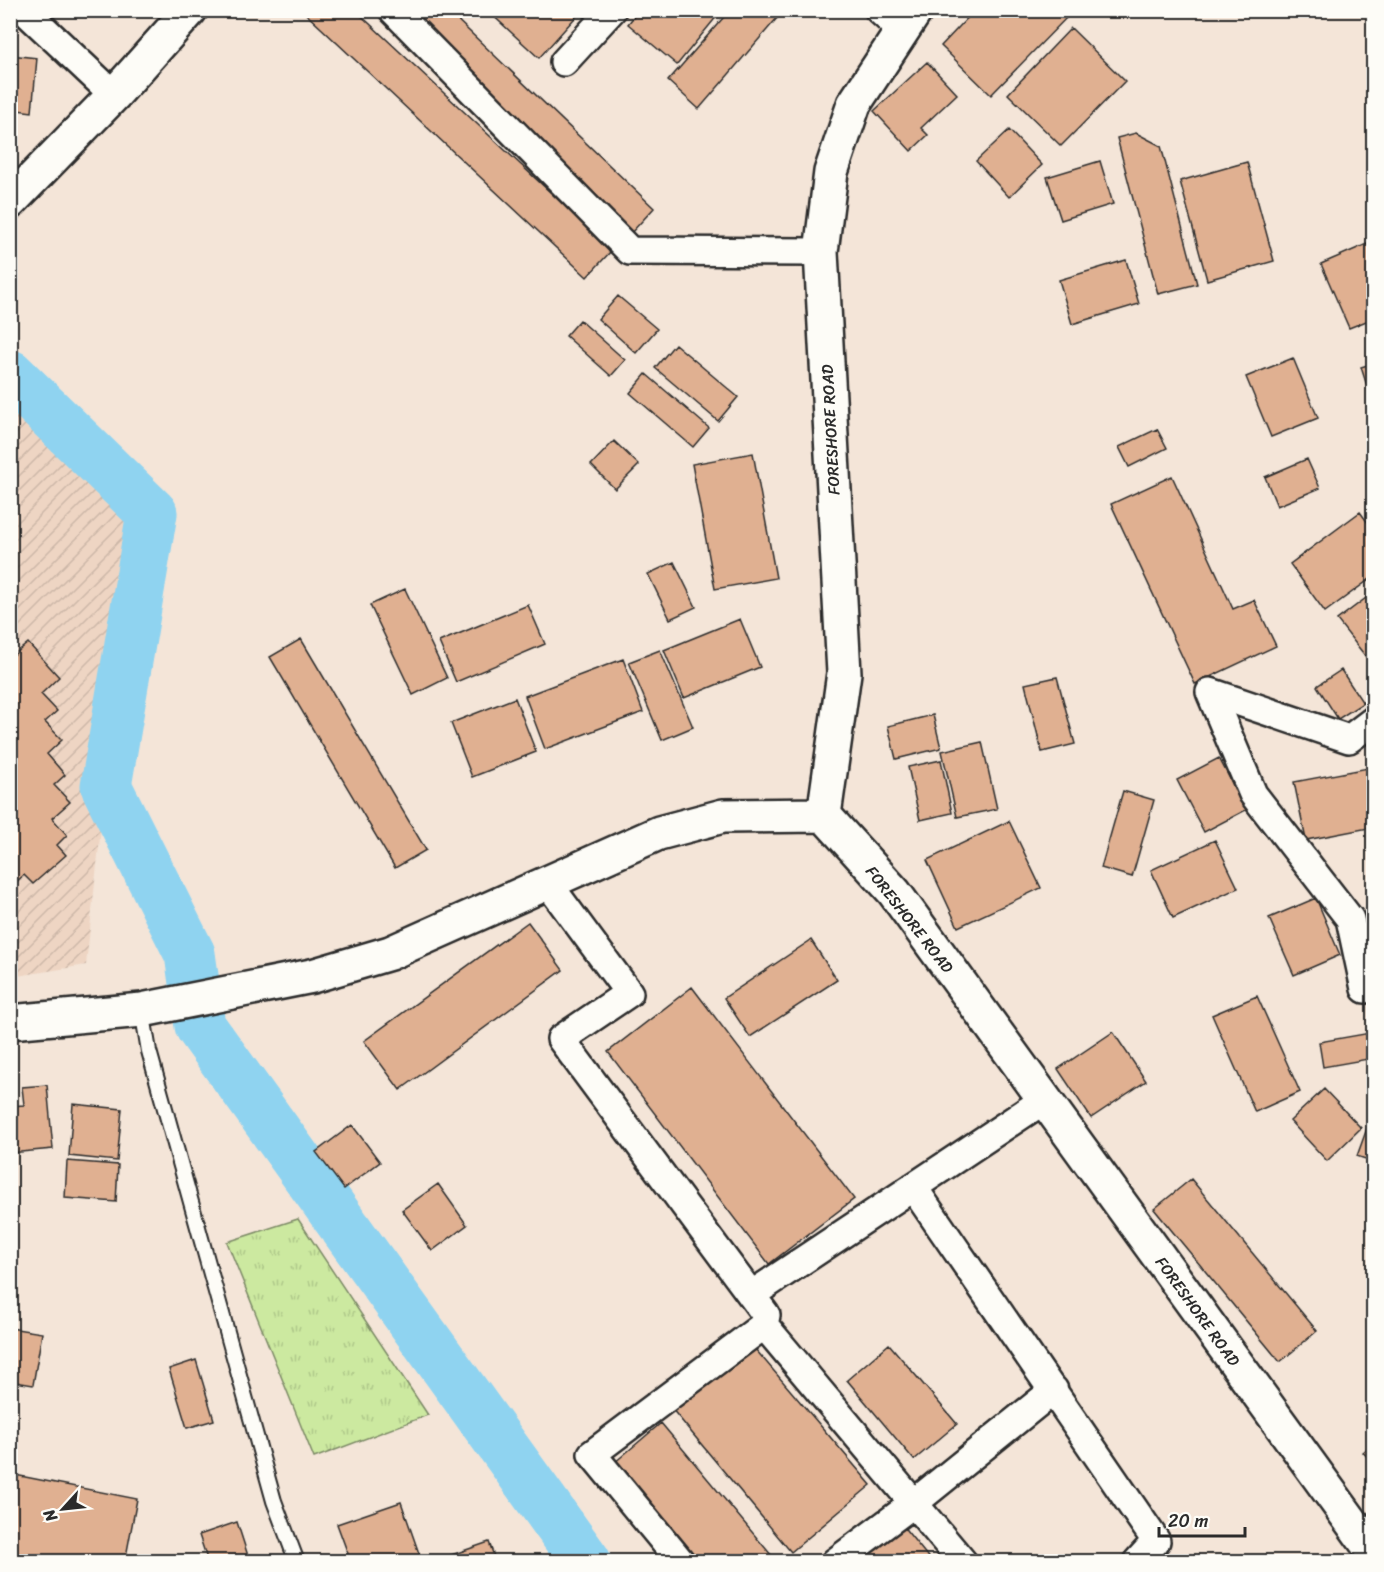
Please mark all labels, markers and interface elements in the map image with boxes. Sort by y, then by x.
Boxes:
street label: FORESHORE ROAD [813,364,848,496]
street label: FORESHORE ROAD [858,859,961,980]
street label: FORESHORE ROAD [1147,1250,1248,1373]
north arrow [33,1479,93,1539]
scale bar [1159,1500,1244,1538]
text: N [34,1503,66,1528]
text: 20 m [1168,1505,1208,1537]

